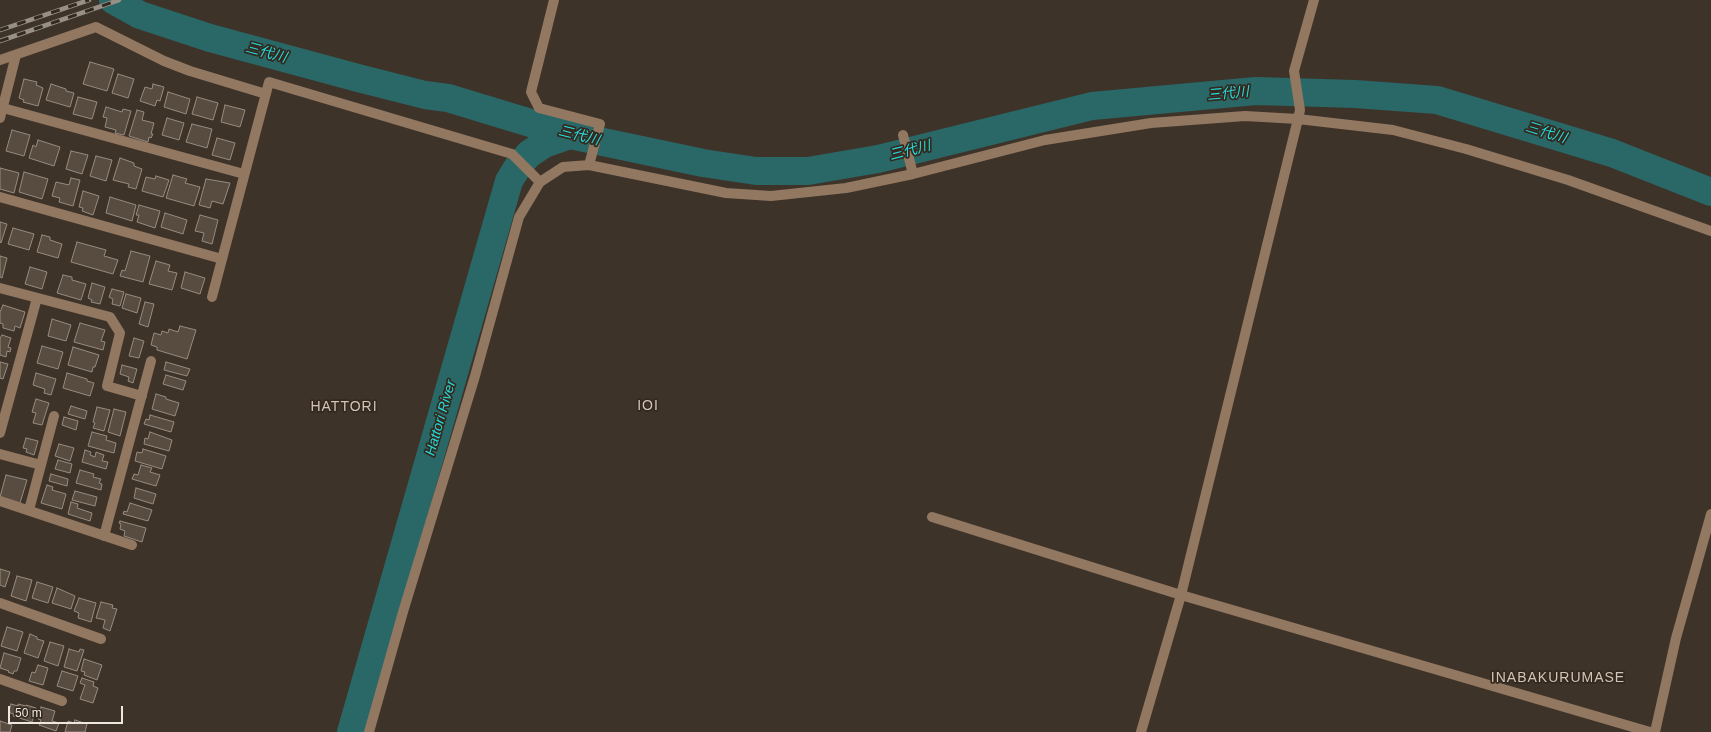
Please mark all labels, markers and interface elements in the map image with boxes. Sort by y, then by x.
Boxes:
water label: 三代川 [244,39,288,67]
water label: 三代川 [1206,84,1250,104]
water label: 三代川 [1523,119,1569,147]
water label: 三代川 [557,123,601,149]
water label: 三代川 [888,138,932,164]
water label: Hattori River [422,378,460,458]
district label: IOI [637,398,659,414]
district label: HATTORI [310,399,378,415]
district label: INABAKURUMASE [1491,670,1625,686]
scale bar [10,698,125,724]
text: 50 m [15,706,42,720]

